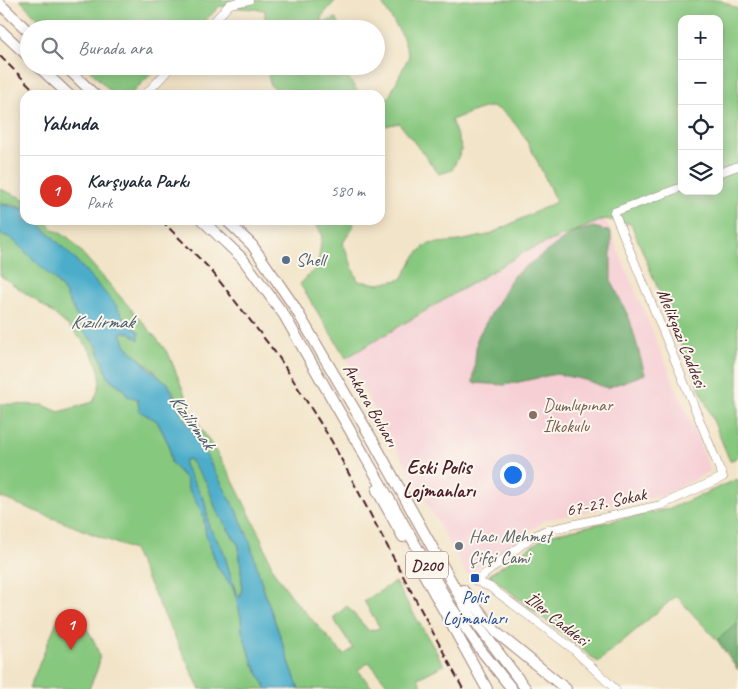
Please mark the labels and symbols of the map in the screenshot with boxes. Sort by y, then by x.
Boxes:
place label: Shell [296,249,328,271]
marker: Shell [280,254,292,266]
street label: Melikgazi Caddesi [652,285,713,393]
water label: Kızılırmak [70,310,138,334]
street label: Ankara Bulvarı [338,360,404,451]
water label: Kizilirmak [164,389,222,456]
place label: Dumlupınar İlkokulu [543,394,614,437]
marker: Dumlupınar İlkokulu [527,409,539,421]
district label: Eski Polis Lojmanları [403,455,476,503]
your location [500,462,526,488]
street label: 67-27. Sokak [564,482,650,521]
place label: Hacı Mehmet Çifçi Cami [469,525,554,569]
marker: Hacı Mehmet Çifçi Cami [453,540,465,552]
road number: D200 [406,552,448,578]
marker: Polis Lojmanları [469,572,481,584]
place label: Polis Lojmanları [443,586,508,629]
street label: İller Caddesi [521,587,595,652]
pin: 1 [55,609,87,650]

